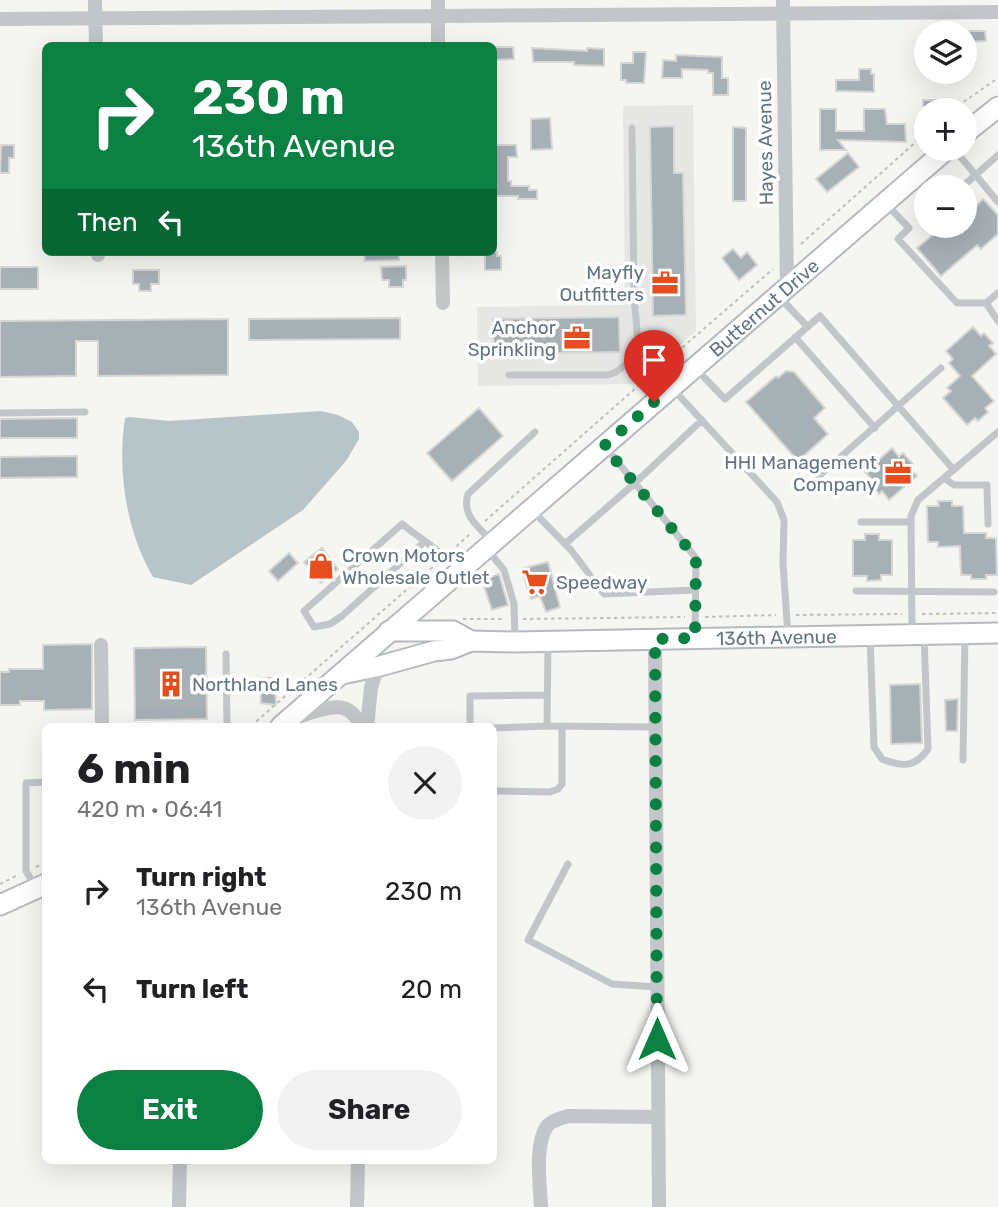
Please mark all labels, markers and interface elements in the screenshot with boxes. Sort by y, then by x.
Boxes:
map controls [914,21,977,238]
button: layers [914,21,977,84]
text: 230 m [192,68,345,126]
icon: right [77,70,168,161]
street label: Hayes Avenue [753,80,778,206]
button: + [914,98,977,161]
text: 136th Avenue [192,127,395,165]
button: − [914,175,977,238]
icon: left [152,203,190,241]
text: Then [77,207,138,238]
street label: Butternut Drive [705,254,824,362]
place label: Mayfly Outfitters [559,261,644,306]
office icon: Mayfly Outfitters [650,268,680,298]
place label: Anchor Sprinkling [468,316,557,361]
office icon: Anchor Sprinkling [562,323,592,353]
pin [624,330,684,402]
icon: arrive [635,341,673,379]
place label: HHI Management Company [724,451,878,496]
office icon: HHI Management Company [883,458,913,488]
place label: Crown Motors Wholesale Outlet [342,544,490,589]
shop icon: Crown Motors Wholesale Outlet [306,551,336,581]
supermarket icon: Speedway [520,567,550,597]
place label: Speedway [556,571,647,594]
street label: 136th Avenue [716,625,837,650]
building icon: Northland Lanes [156,669,186,699]
place label: Northland Lanes [192,673,338,696]
text: 6 min [77,744,191,794]
button: close [388,746,462,820]
text: 420 m · 06:41 [77,795,222,823]
text: Turn right [136,862,266,893]
icon: right [77,872,115,910]
text: 230 m [385,876,462,907]
text: 136th Avenue [136,893,282,921]
icon: left [77,970,115,1008]
text: Turn left [136,974,248,1005]
text: 20 m [401,974,462,1005]
position arrow [620,1002,694,1076]
button: Exit [77,1070,263,1150]
button: Share [277,1070,462,1150]

